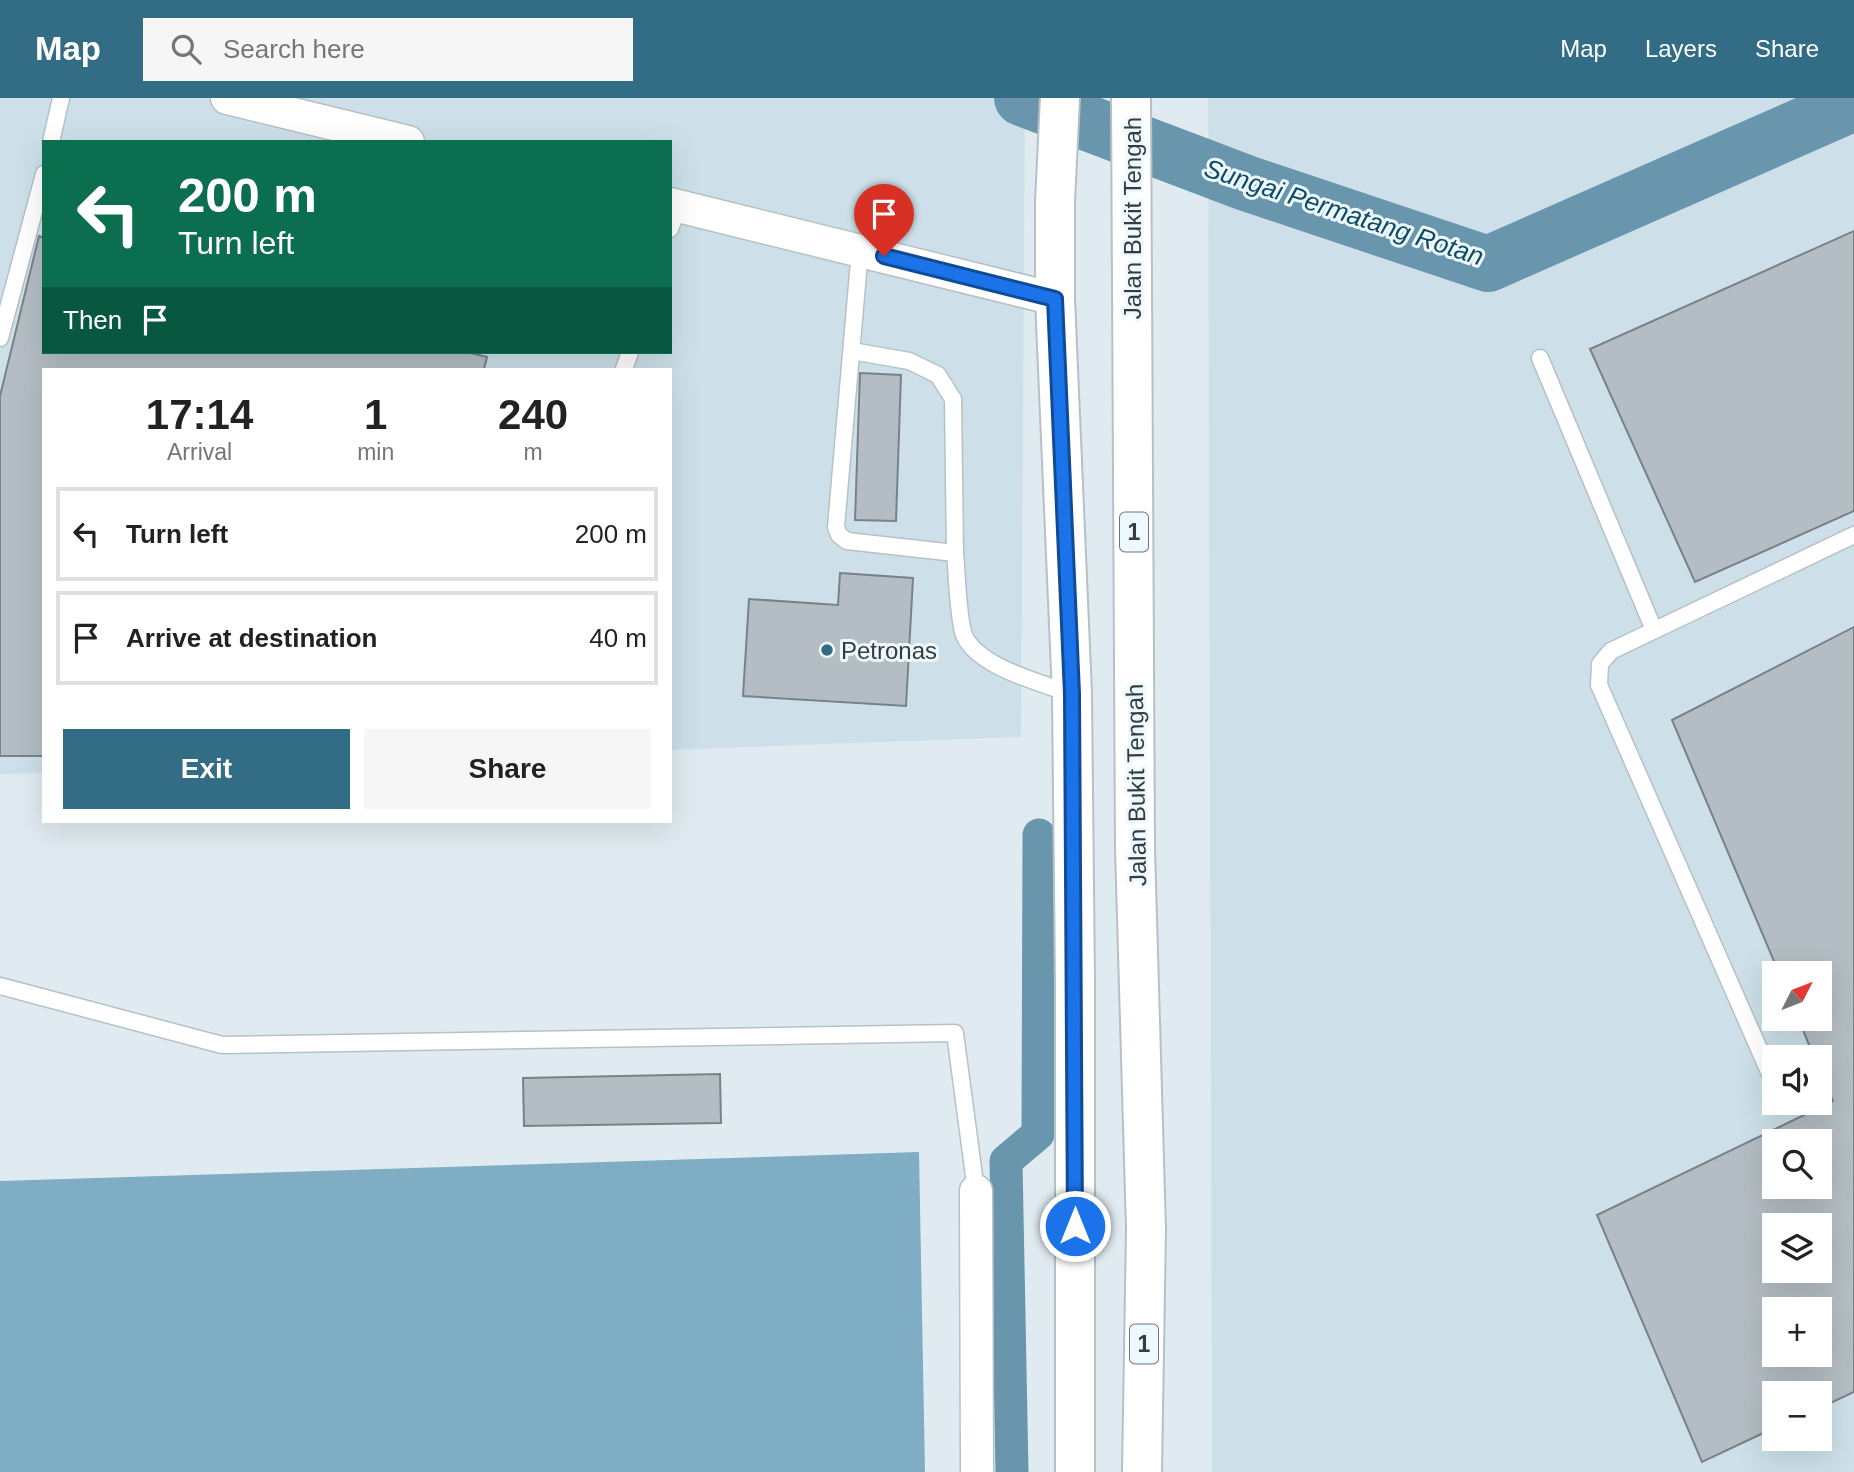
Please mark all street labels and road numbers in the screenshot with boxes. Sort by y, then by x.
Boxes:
street label: Jalan Bukit Tengah [1119,117,1146,319]
road number: 1 [1120,512,1148,552]
street label: Jalan Bukit Tengah [1121,684,1151,886]
road number: 1 [1130,1324,1158,1364]

